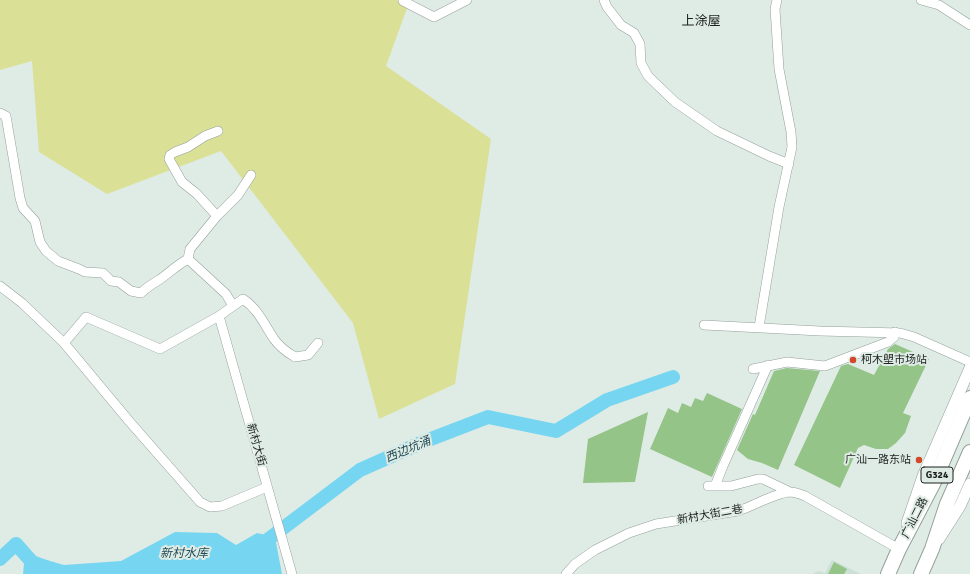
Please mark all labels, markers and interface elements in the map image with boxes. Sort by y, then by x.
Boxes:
district label: 上涂屋 [682,14,720,30]
place label: 柯木塱市场站 [861,353,927,367]
marker: 柯木塱市场站 [848,355,858,365]
street label: 新村大街 [244,422,268,468]
water label: 西边坑涌 [383,434,433,466]
place label: 广汕一路东站 [845,453,911,467]
marker: 广汕一路东站 [914,455,924,465]
road number: G324 [921,467,953,483]
street label: 广汕二路 [899,495,931,541]
street label: 新村大街二巷 [676,503,744,527]
water label: 新村水库 [160,547,208,561]

